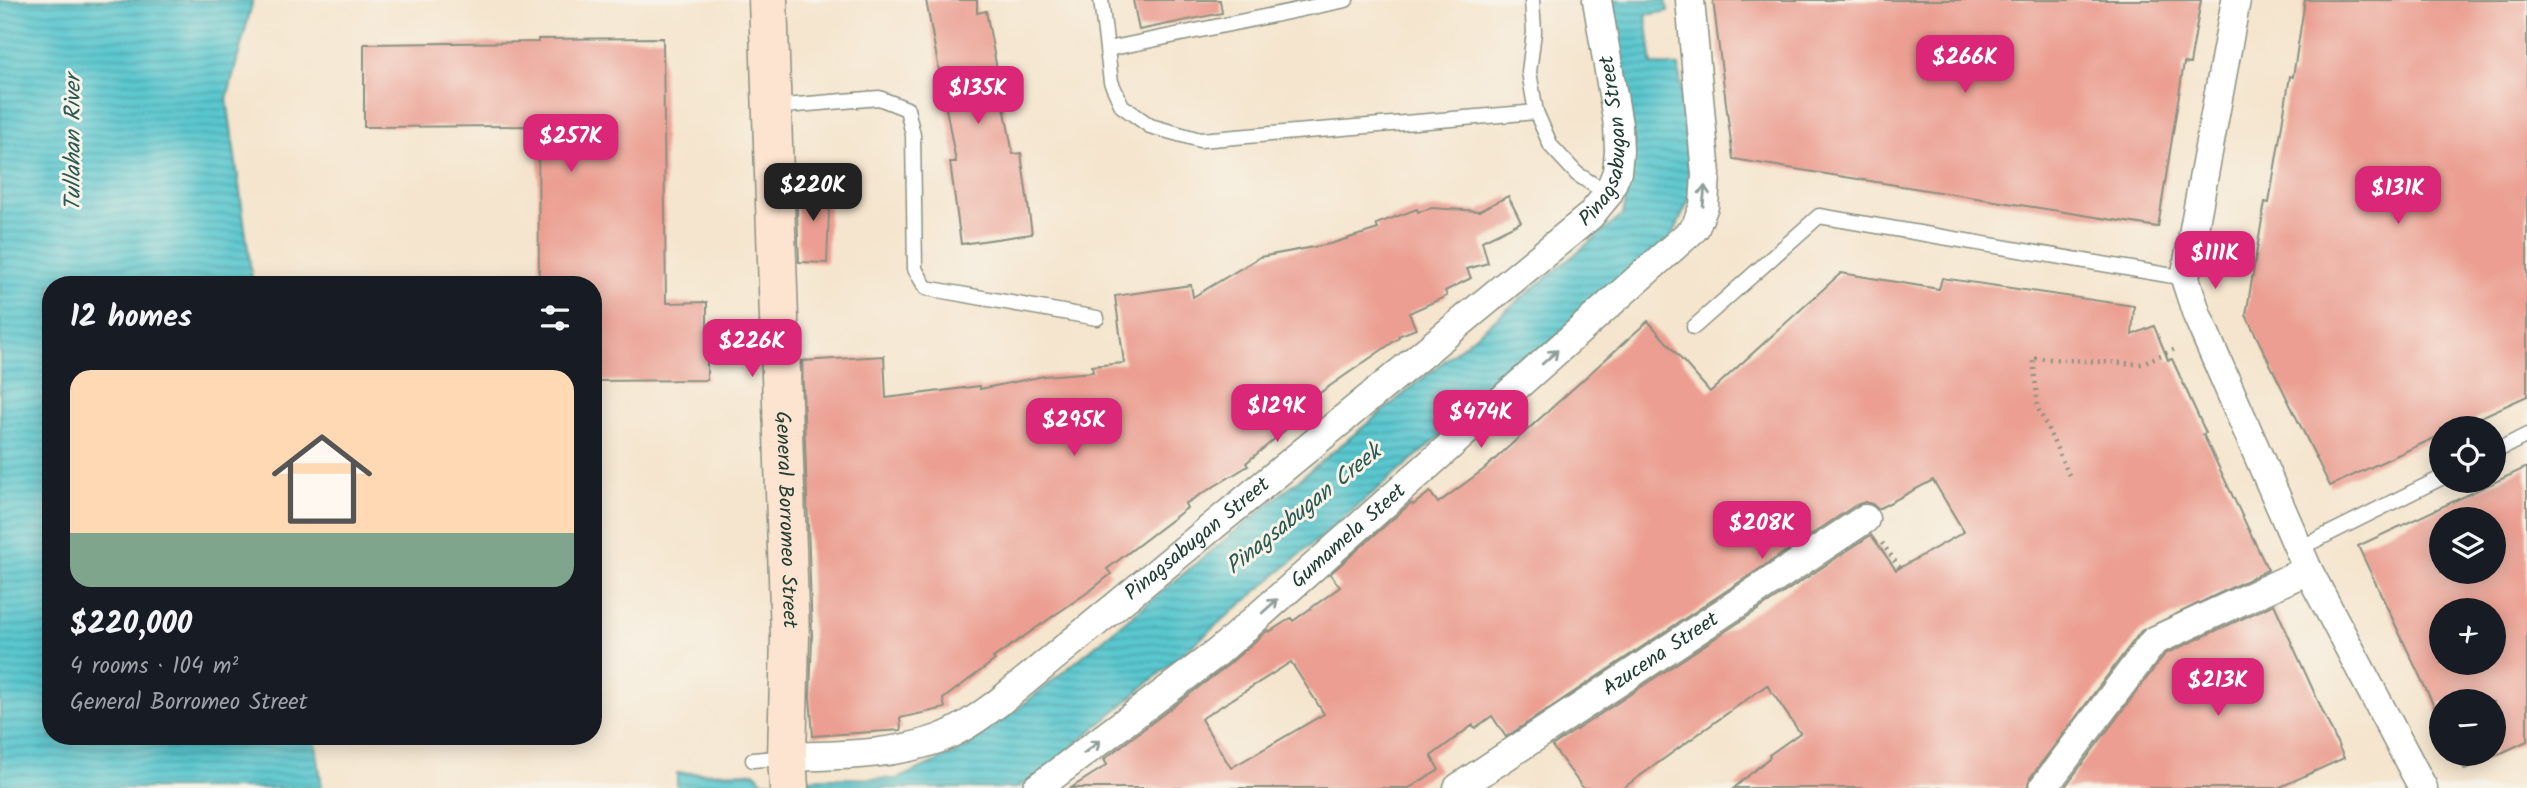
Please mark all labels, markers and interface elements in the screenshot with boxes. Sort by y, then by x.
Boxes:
pin: $266K [1916,36,2014,95]
text: $266K [1932,40,1998,76]
street label: Pinagsabugan Street [1571,52,1636,235]
pin: $135K [929,66,1027,126]
water label: Tullahan River [56,70,92,211]
text: $135K [949,71,1007,107]
pin: $257K [522,114,620,174]
text: $257K [539,119,603,155]
pin: $220K [764,164,862,223]
pin: $131K [2349,166,2447,226]
text: $220K [780,168,846,204]
text: $131K [2371,171,2425,207]
one-way arrow [1698,185,1711,208]
pin: $111K [2166,232,2264,291]
text: $111K [2191,236,2239,272]
text: 12 homes [70,294,192,342]
icon: filters [536,299,574,337]
pin: $226K [703,320,801,379]
text: $226K [719,324,785,360]
one-way arrow [1541,349,1559,365]
pin: $129K [1228,384,1326,444]
text: $129K [1247,389,1307,425]
pin: $474K [1432,391,1530,450]
text: $474K [1449,395,1513,431]
pin: $295K [1025,398,1123,458]
text: $295K [1042,403,1106,439]
street label: General Borromeo Street [766,411,806,630]
icon: home [259,416,385,542]
map controls [2429,416,2506,766]
button: locate [2429,416,2506,493]
water label: Pinagsabugan Creek [1218,434,1392,584]
street label: Pinagsabugan Street [1117,469,1278,609]
street label: Gumamela Steet [1283,475,1414,597]
pin: $208K [1713,502,1811,561]
text: $208K [1729,506,1795,542]
button: layers [2429,507,2506,584]
one-way arrow [1261,598,1279,614]
button: + [2429,598,2506,675]
text: $220,000 [70,601,192,649]
street label: Azucena Street [1596,603,1726,705]
text: 4 rooms · 104 m² [70,649,238,685]
pin: $213K [2169,658,2267,718]
text: $213K [2188,663,2248,699]
text: General Borromeo Street [70,685,308,721]
button: − [2429,689,2506,766]
one-way arrow [1082,740,1101,754]

